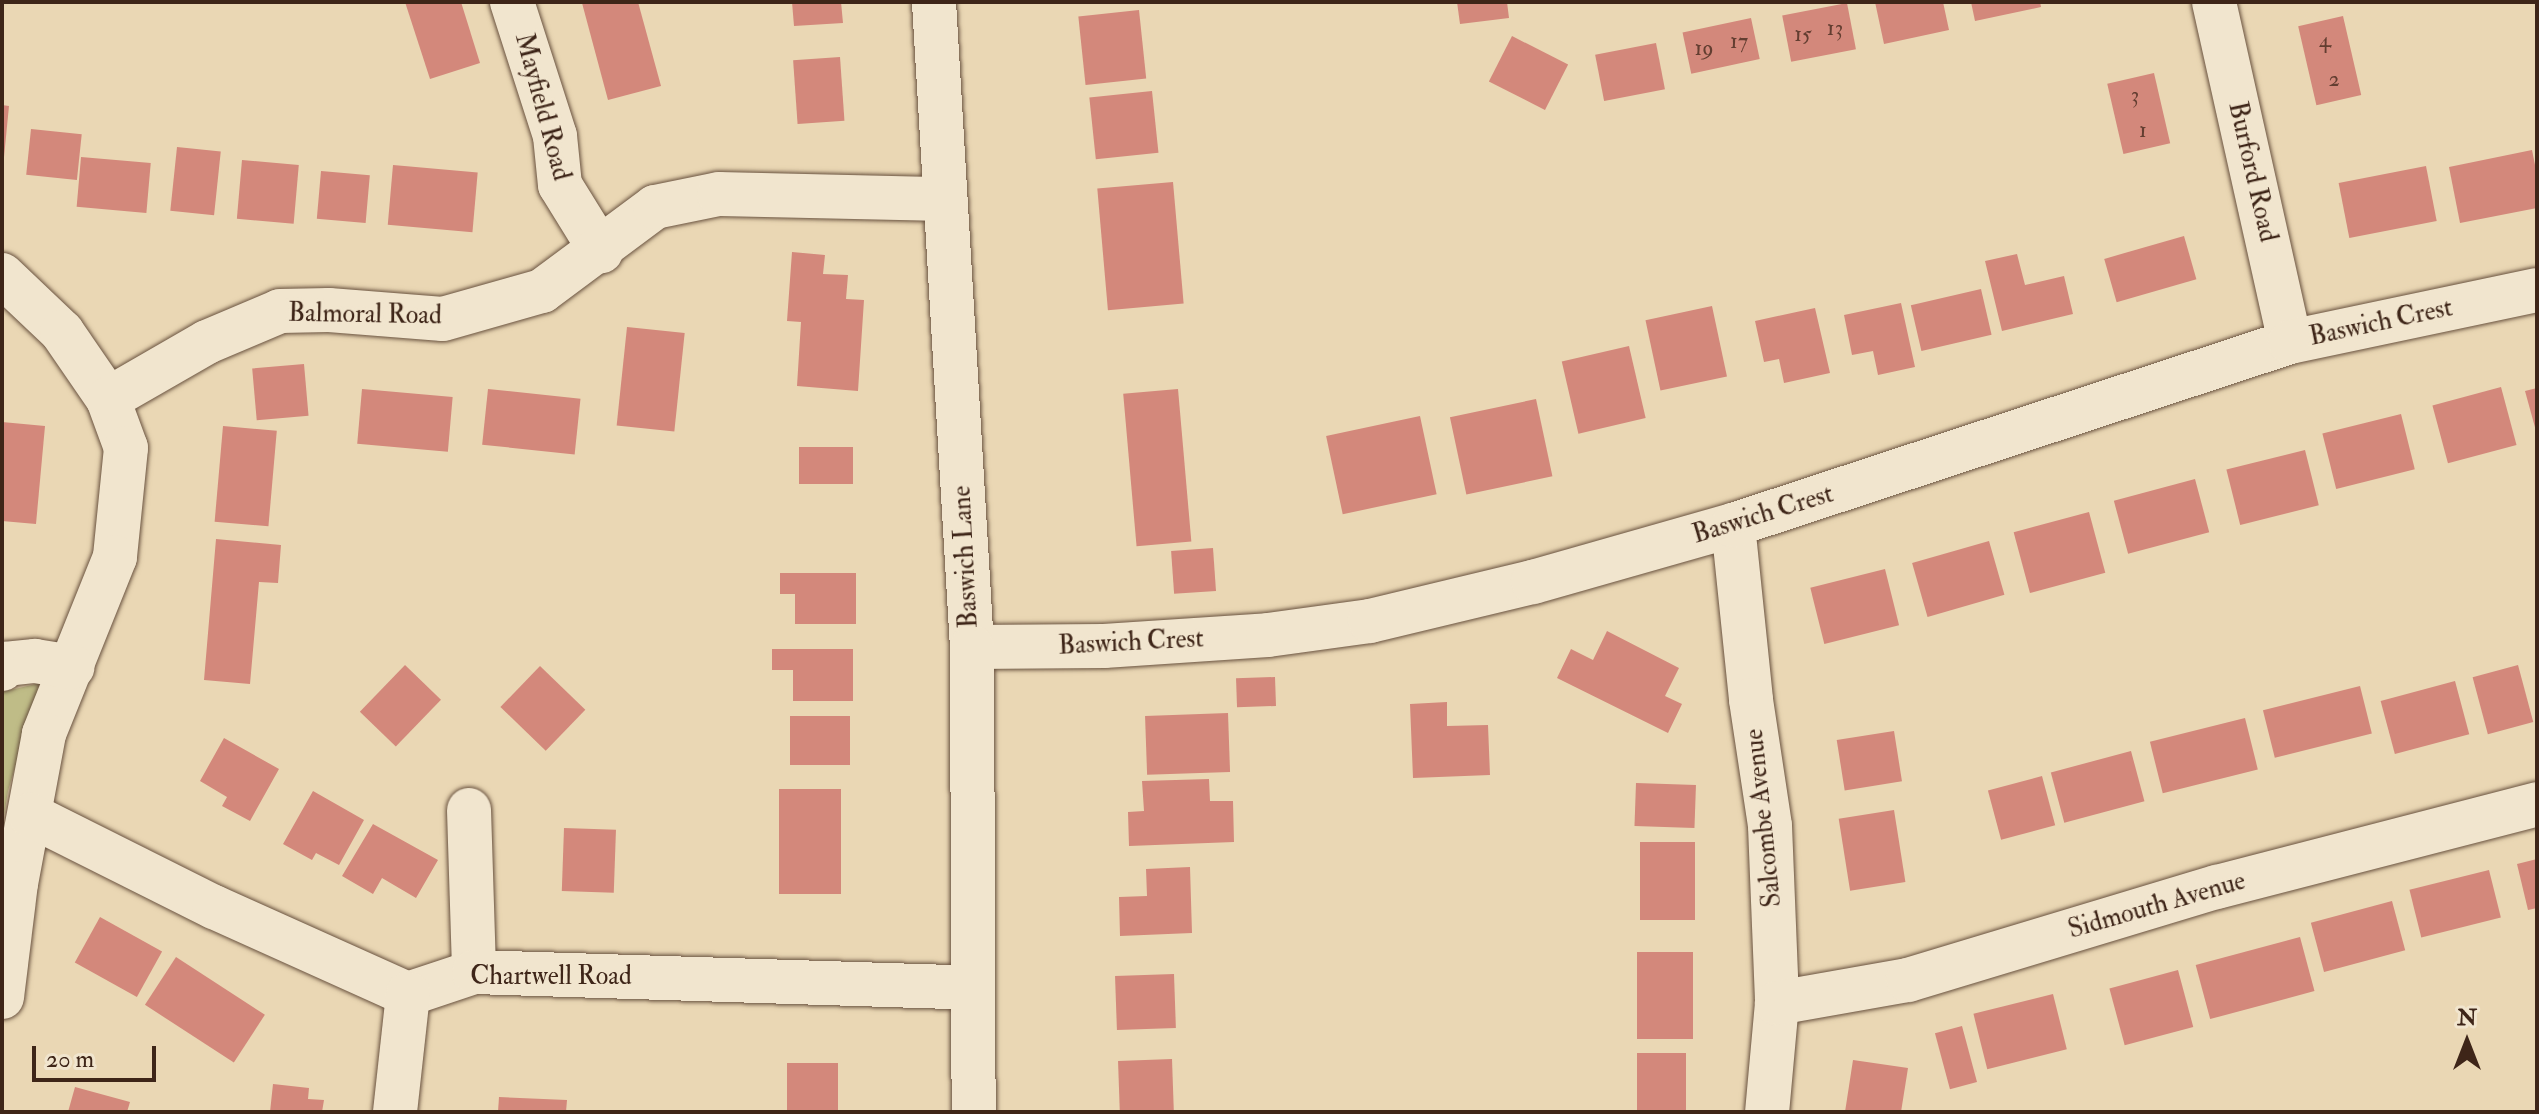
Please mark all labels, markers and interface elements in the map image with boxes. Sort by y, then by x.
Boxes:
house number: 13 [1827,16,1843,42]
house number: 15 [1794,22,1812,48]
house number: 4 [2319,28,2331,54]
house number: 17 [1730,29,1748,55]
street label: Mayfield Road [507,30,577,184]
house number: 19 [1694,36,1714,62]
house number: 2 [2328,67,2340,93]
house number: 3 [2131,83,2139,109]
street label: Burford Road [2221,99,2283,245]
house number: 1 [2139,118,2147,144]
street label: Baswich Crest [2307,293,2455,353]
street label: Balmoral Road [288,298,442,332]
street label: Baswich Crest [1689,479,1837,551]
street label: Baswich Lane [947,485,985,629]
street label: Baswich Crest [1057,624,1205,662]
street label: Salcombe Avenue [1739,727,1789,909]
street label: Sidmouth Avenue [2065,866,2249,946]
street label: Chartwell Road [470,961,632,993]
north arrow [2427,1002,2507,1082]
text: N [2457,1004,2477,1032]
scale bar [36,1030,160,1080]
text: 20 m [46,1044,94,1075]

